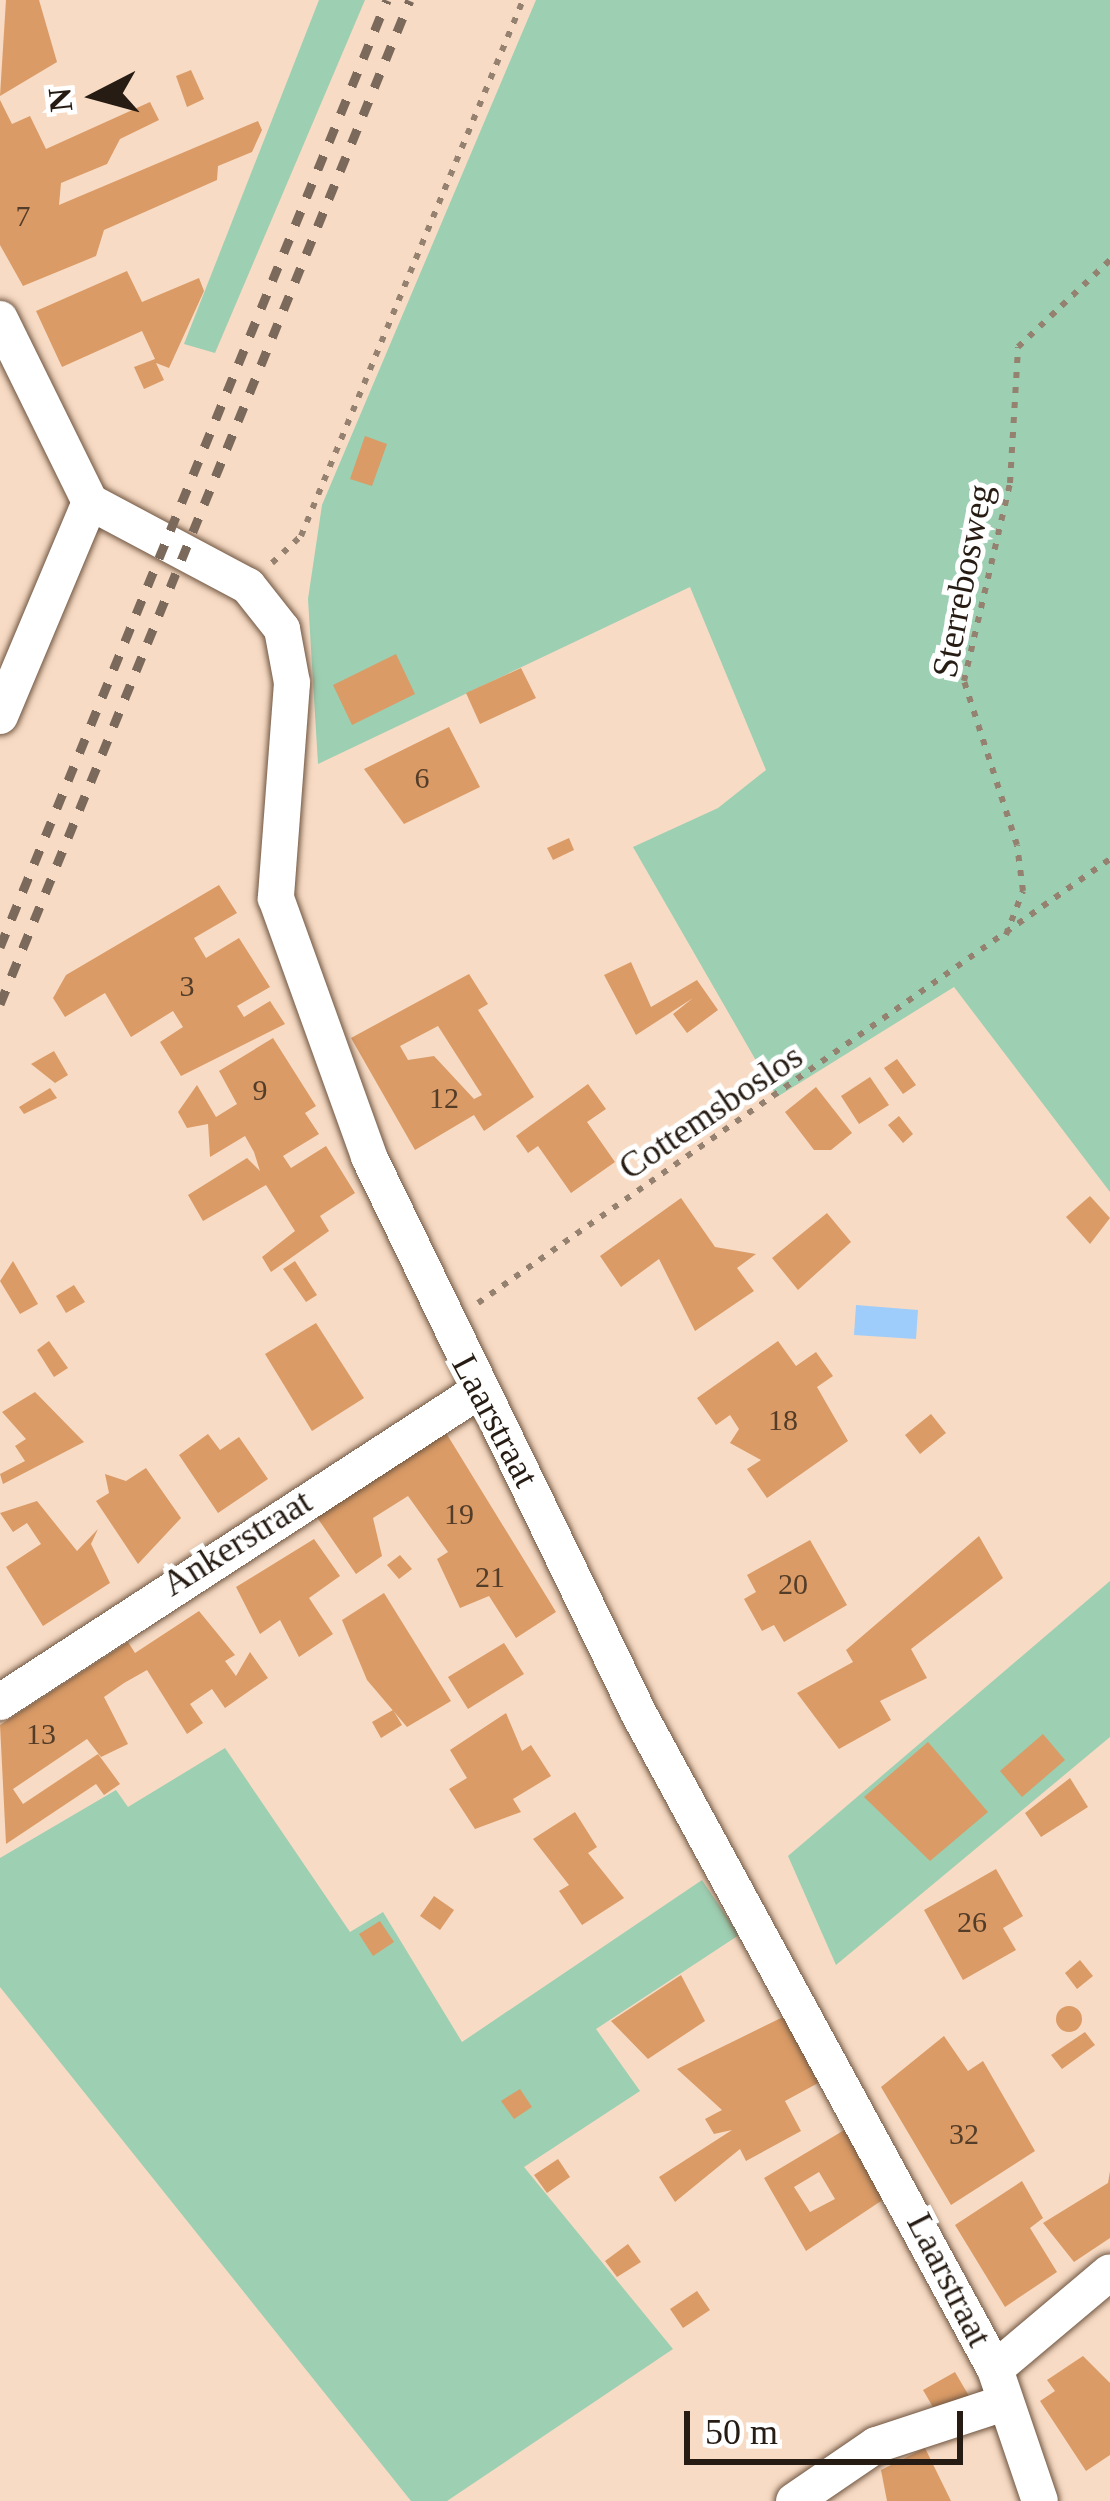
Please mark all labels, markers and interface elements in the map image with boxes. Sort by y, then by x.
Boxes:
north arrow [36,36,156,156]
text: N [41,86,79,114]
house number: 7 [16,198,31,234]
street label: Sterrebosweg [923,481,1003,681]
house number: 6 [414,760,430,796]
house number: 3 [180,968,195,1004]
street label: Cottemsboslos [611,1035,811,1189]
house number: 9 [252,1072,268,1108]
house number: 12 [429,1080,459,1116]
street label: Laarstraat [442,1347,548,1495]
house number: 18 [768,1402,798,1438]
street label: Ankerstraat [154,1480,320,1606]
house number: 19 [444,1496,474,1532]
house number: 21 [475,1559,505,1595]
house number: 20 [778,1566,808,1602]
house number: 13 [26,1716,56,1752]
house number: 26 [957,1904,987,1940]
house number: 32 [949,2116,979,2152]
street label: Laarstraat [897,2206,1001,2354]
scale bar [690,2387,969,2461]
text: 50 m [705,2412,778,2452]

